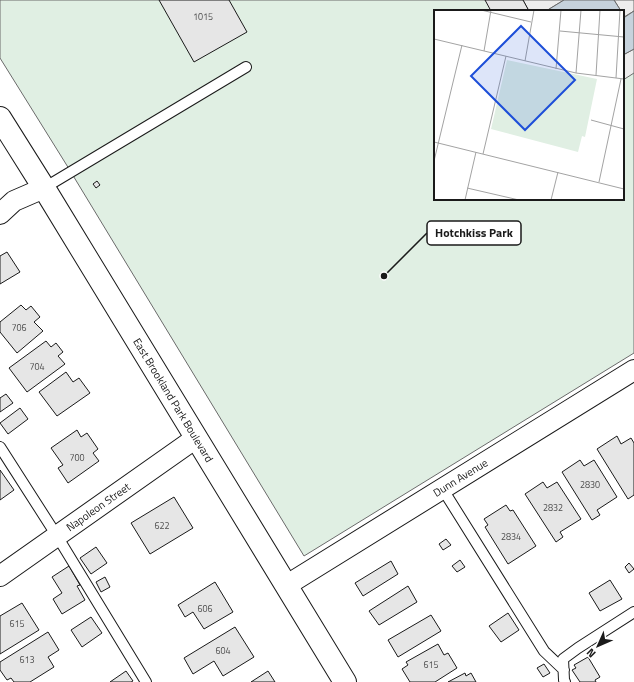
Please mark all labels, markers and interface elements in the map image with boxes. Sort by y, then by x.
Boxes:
house number: 1015 [193,10,213,23]
inset map [434,10,624,200]
callout: Hotchkiss Park [427,221,521,245]
text: Hotchkiss Park [435,223,514,242]
house number: 706 [11,321,27,334]
street label: East Brookland Park Boulevard [129,335,217,465]
house number: 704 [29,360,45,373]
house number: 700 [69,451,85,464]
street label: Dunn Avenue [430,454,491,501]
house number: 2830 [580,478,600,491]
street label: Napoleon Street [63,479,134,535]
house number: 2832 [543,501,563,514]
house number: 622 [154,519,170,532]
house number: 2834 [501,530,521,543]
house number: 606 [197,602,213,615]
house number: 615 [9,617,25,630]
north arrow [578,626,618,666]
house number: 604 [215,644,231,657]
text: N [583,645,599,661]
house number: 613 [19,653,35,666]
house number: 615 [423,658,439,671]

